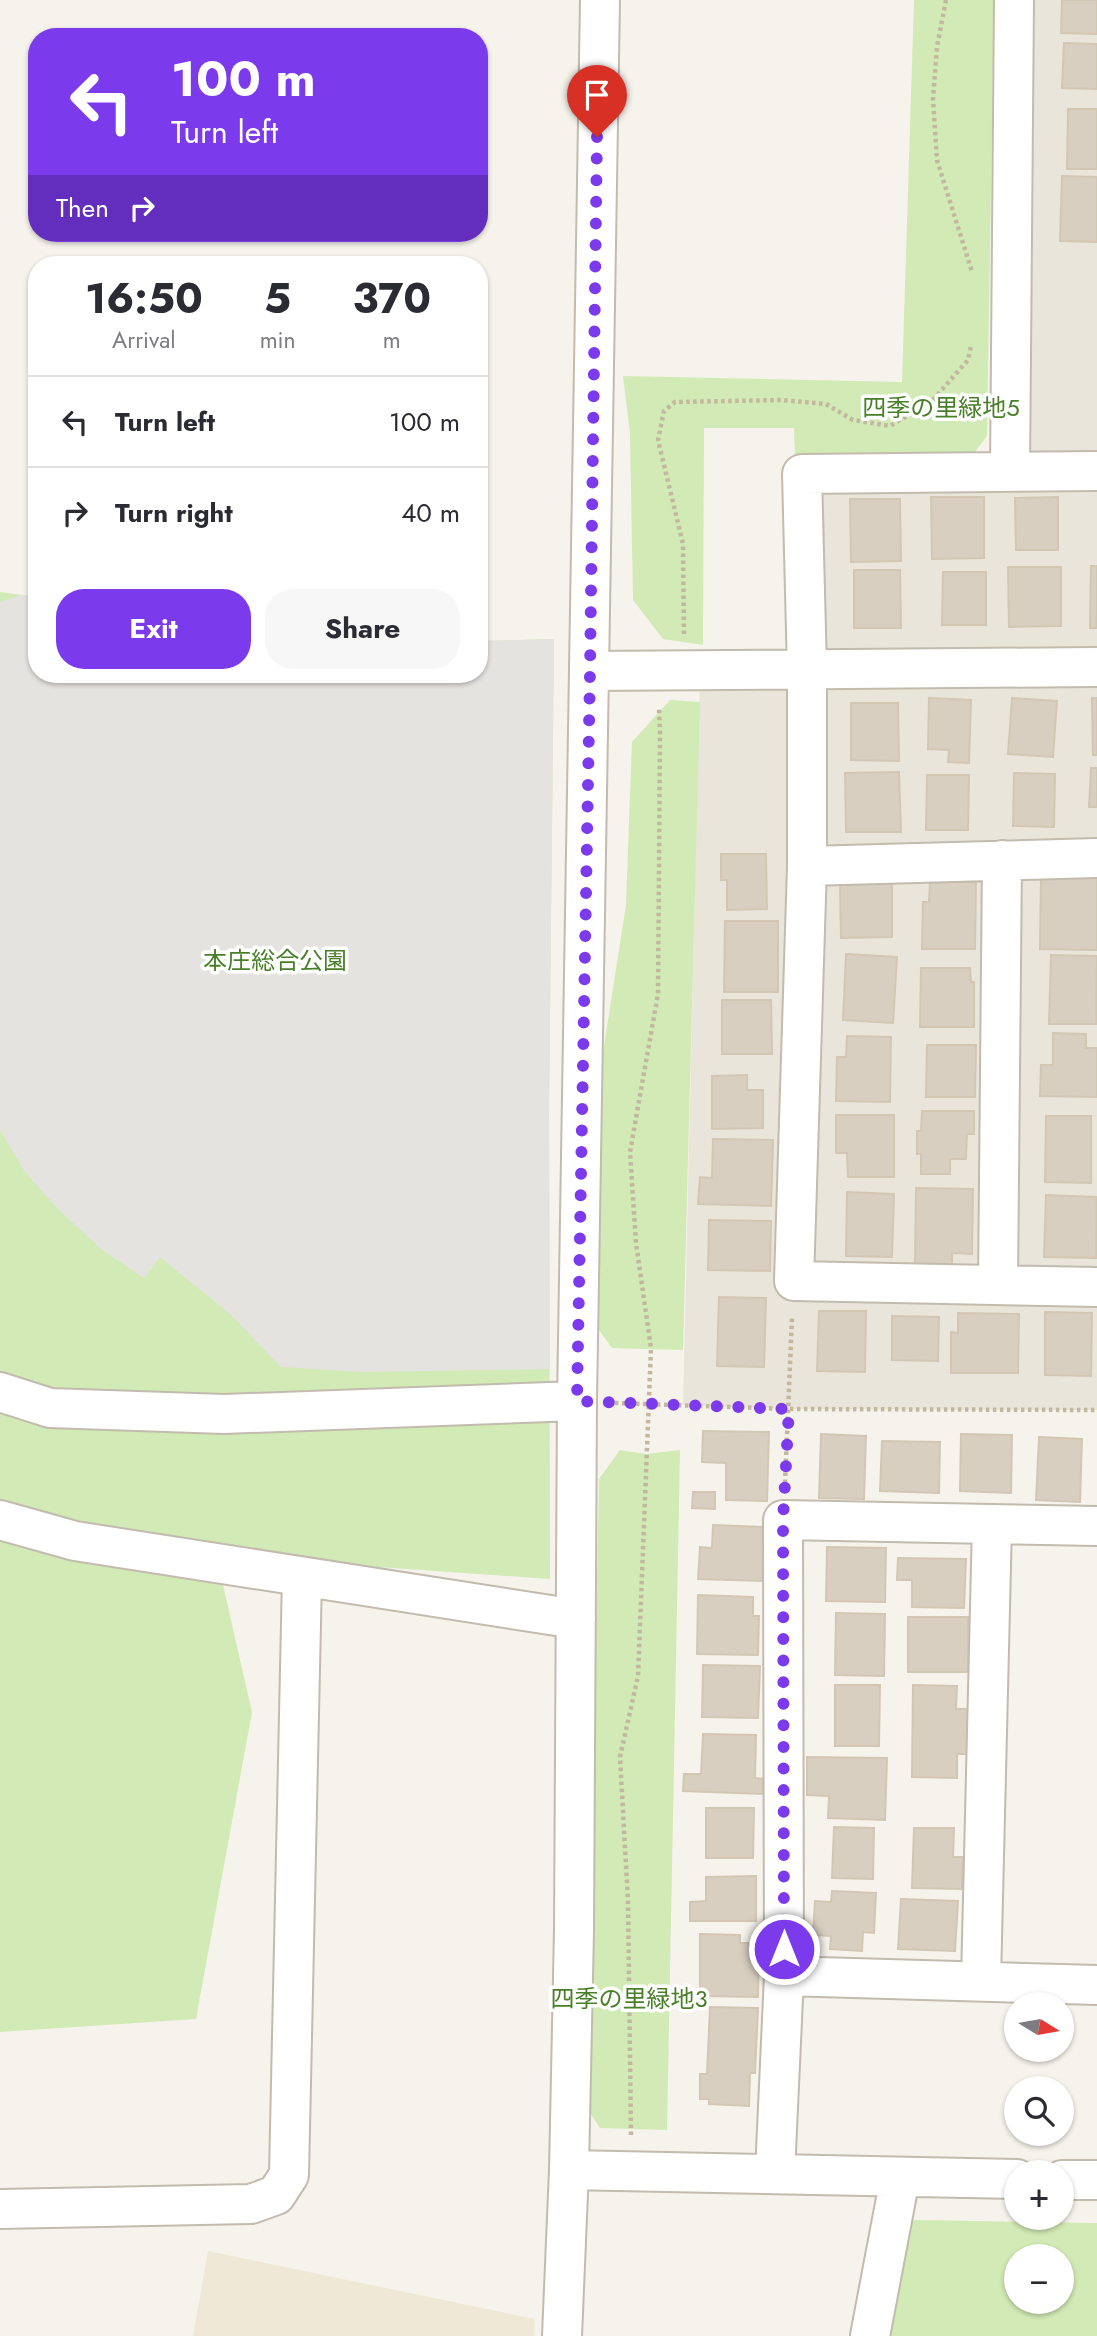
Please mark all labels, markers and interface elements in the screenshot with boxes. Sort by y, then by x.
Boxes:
text: 100 m [171,44,316,114]
icon: left [56,56,147,147]
pin [567,65,627,137]
icon: arrive [578,76,616,114]
text: Turn left [171,109,278,155]
text: Then [56,189,109,227]
icon: right [123,189,161,227]
text: 16:50 [85,268,203,329]
text: 5 [264,268,291,329]
text: 370 [353,268,431,329]
text: Arrival [112,323,176,357]
text: min [260,323,296,357]
text: m [383,323,401,357]
park label: 四季の里緑地5 [862,390,1020,425]
icon: left [56,403,94,441]
text: Turn left [115,403,215,441]
text: 100 m [389,403,460,441]
icon: right [56,494,94,532]
text: Turn right [115,494,233,532]
text: 40 m [401,494,460,532]
button: Exit [56,589,251,669]
button: Share [265,589,460,669]
park label: 本庄総合公園 [203,943,347,978]
position arrow [747,1912,821,1986]
park label: 四季の里緑地3 [550,1981,708,2016]
north arrow [1004,1992,1074,2062]
map controls [1004,1992,1074,2314]
button: search [1004,2076,1074,2146]
button: + [1004,2160,1074,2230]
button: − [1004,2244,1074,2314]

